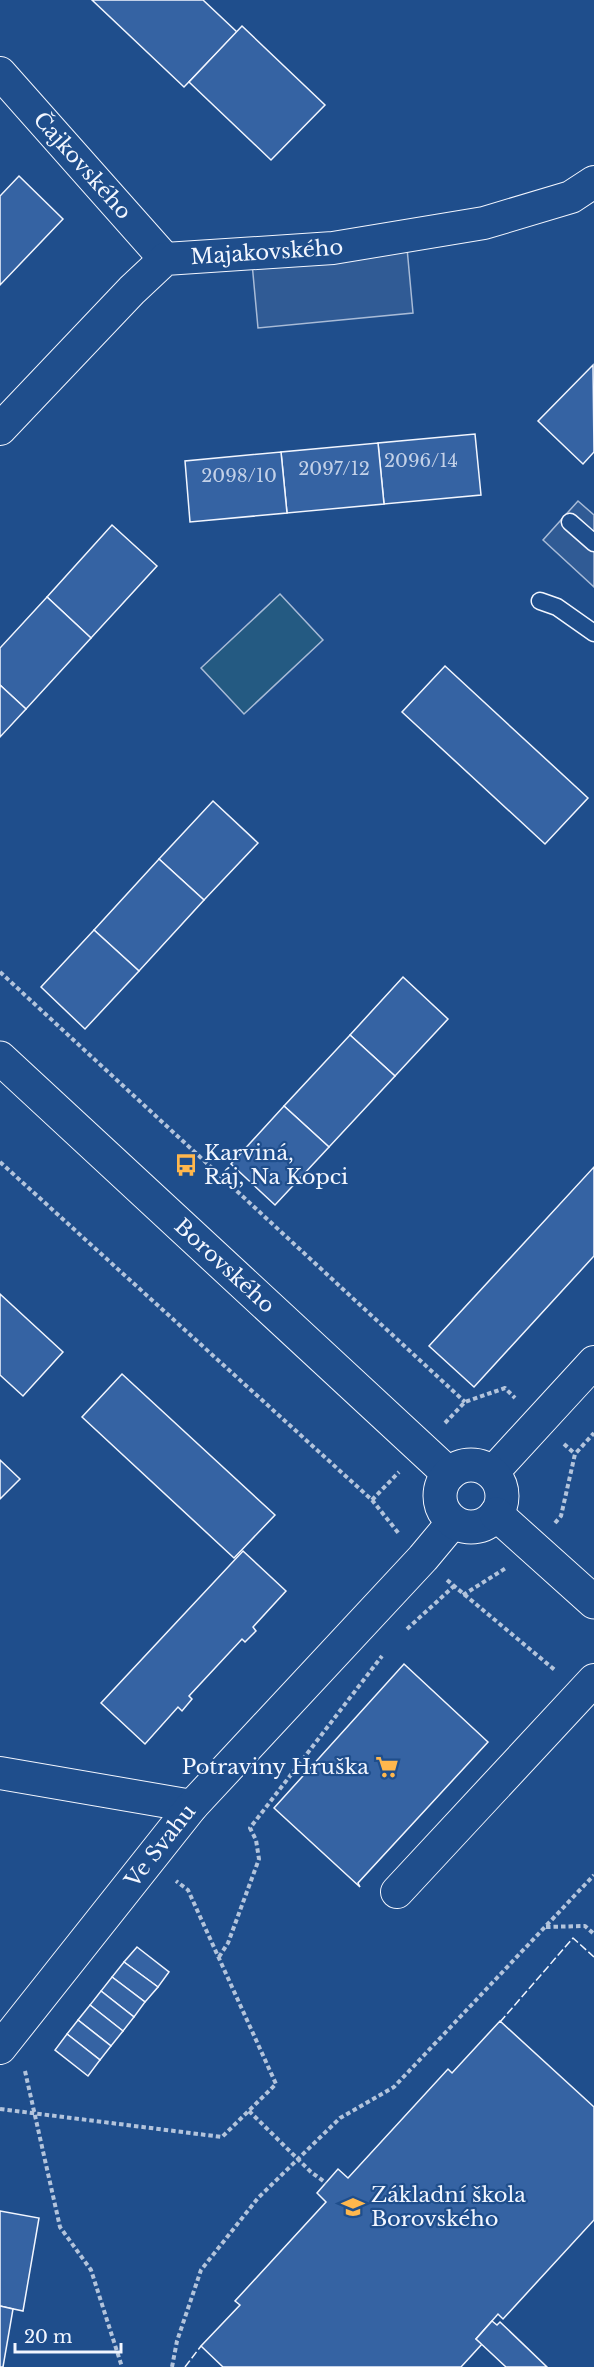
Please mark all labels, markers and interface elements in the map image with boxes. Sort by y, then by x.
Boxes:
street label: Čajkovského [28,107,137,225]
street label: Majakovského [190,234,345,270]
house number: 2096/14 [384,450,458,472]
house number: 2097/12 [298,458,370,480]
house number: 2098/10 [201,465,277,487]
place label: Karviná, Ráj, Na Kopci [204,1140,348,1190]
bus stop icon: Karviná, Ráj, Na Kopci [173,1152,199,1178]
street label: Borovského [169,1213,280,1319]
place label: Potraviny Hruška [182,1754,369,1780]
supermarket icon: Potraviny Hruška [374,1754,400,1780]
street label: Ve Svahu [119,1799,201,1893]
place label: Základní škola Borovského [371,2182,526,2232]
school or university icon: Základní škola Borovského [340,2194,366,2220]
scale bar [15,2316,122,2354]
text: 20 m [24,2326,72,2348]

